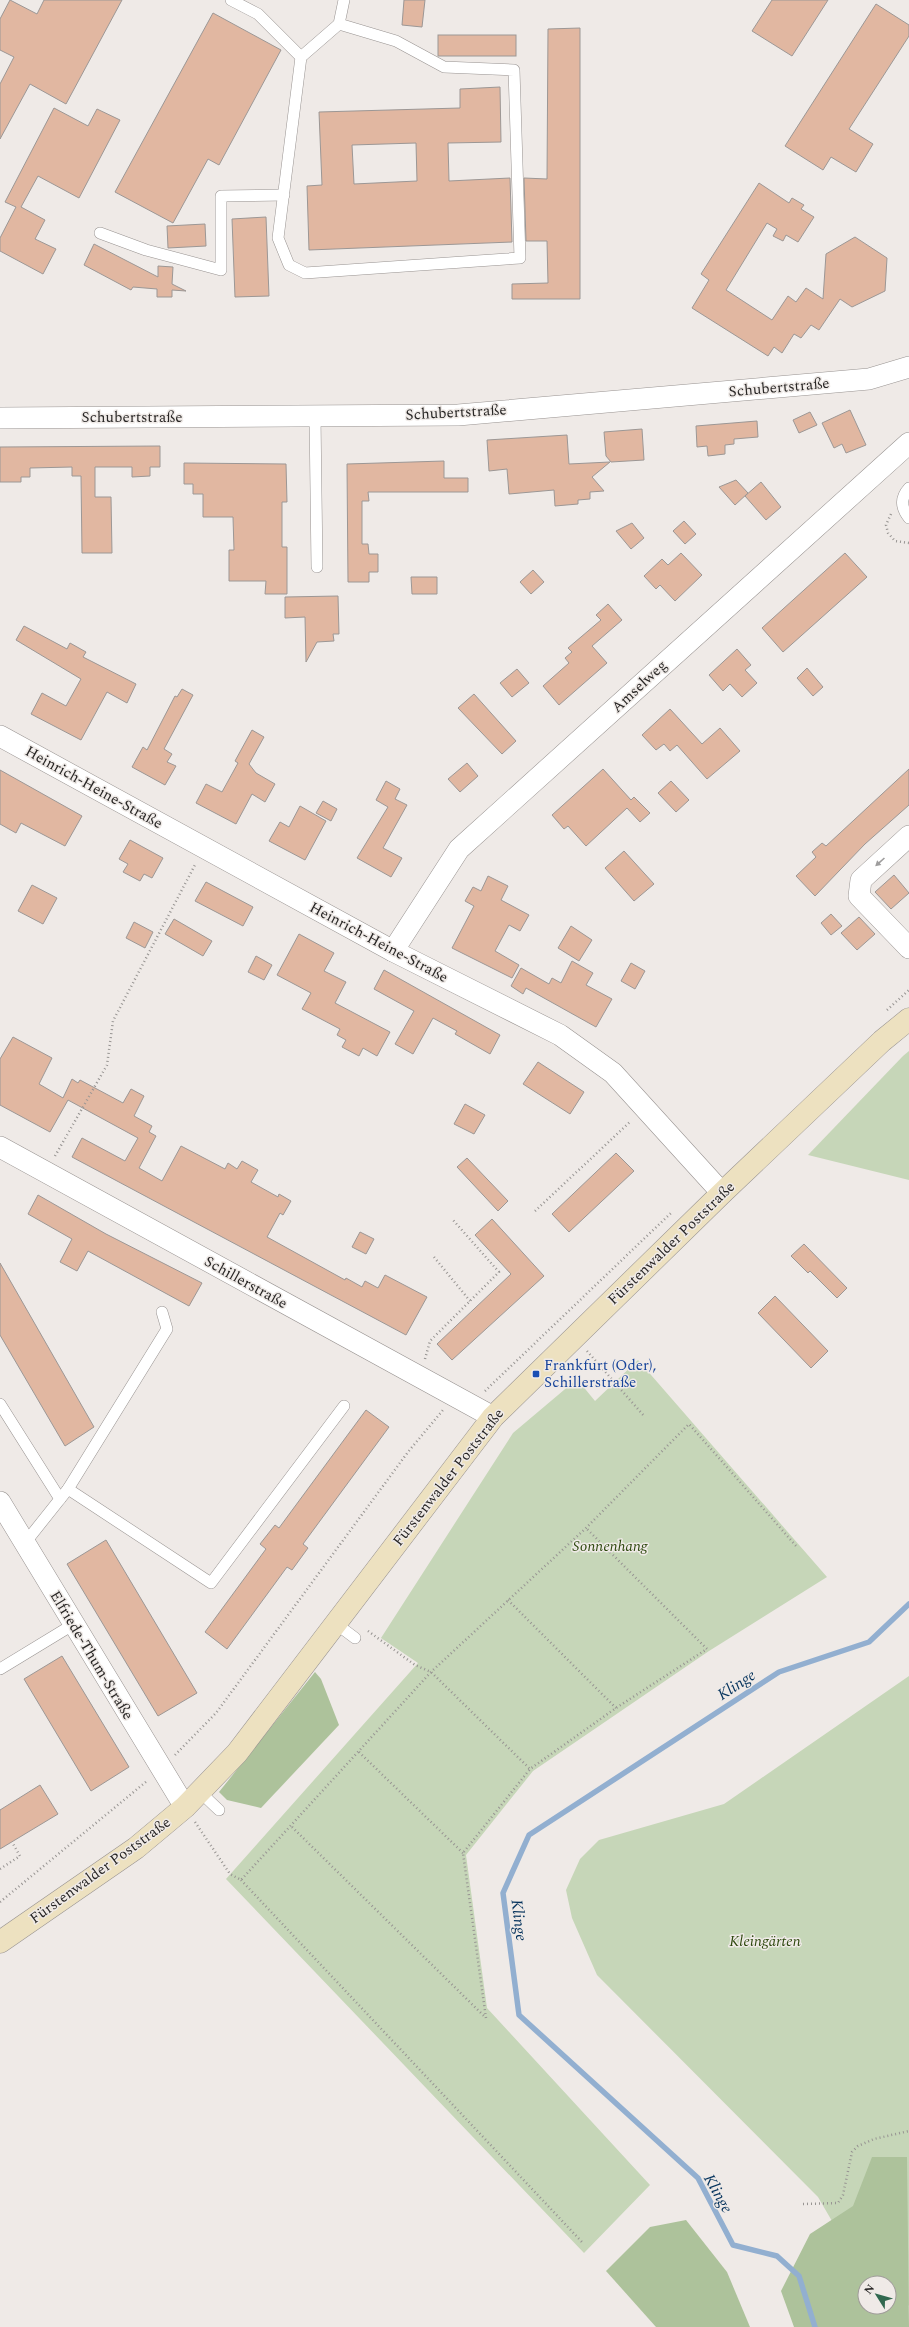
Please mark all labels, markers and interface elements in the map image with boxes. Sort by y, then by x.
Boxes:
street label: Schubertstraße [728,372,830,403]
street label: Schubertstraße [405,398,507,427]
street label: Schubertstraße [81,406,183,429]
street label: Amselweg [606,654,672,718]
street label: Heinrich-Heine-Straße [21,740,167,835]
one-way arrow [875,857,885,867]
street label: Heinrich-Heine-Straße [305,896,452,989]
street label: Fürstenwalder Poststraße [602,1176,740,1311]
street label: Schillerstraße [200,1250,292,1315]
place label: Frankfurt (Oder), Schillerstraße [544,1354,656,1394]
marker: Frankfurt (Oder), Schillerstraße [531,1369,541,1379]
street label: Fürstenwalder Poststraße [387,1403,510,1551]
park label: Sonnenhang [573,1535,649,1558]
street label: Elfriede-Thum-Straße [44,1586,139,1724]
water label: Klinge [712,1663,761,1706]
street label: Fürstenwalder Poststraße [25,1811,176,1930]
water label: Klinge [505,1898,533,1942]
park label: Kleingärten [729,1930,801,1953]
water label: Klinge [698,2169,739,2218]
north arrow [857,2275,897,2315]
text: N [860,2281,879,2298]

